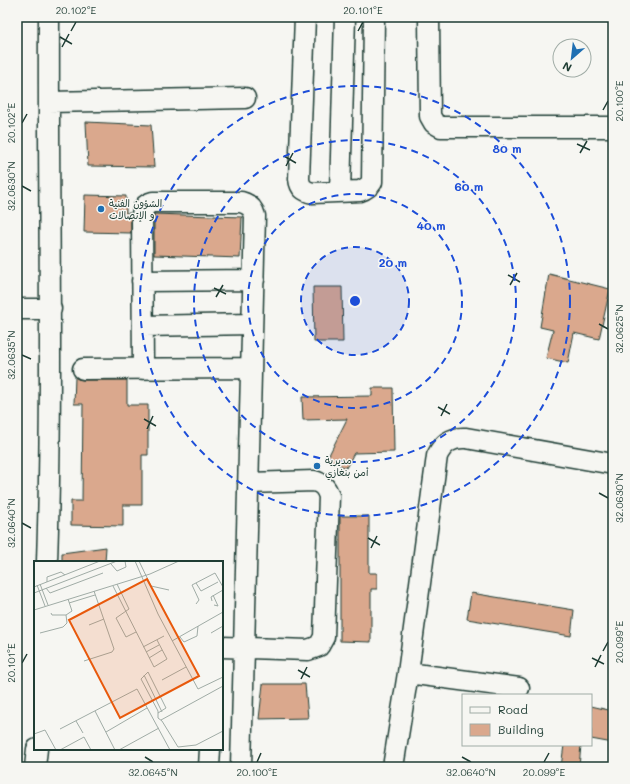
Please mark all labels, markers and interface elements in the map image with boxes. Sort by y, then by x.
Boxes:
text: 20.102°E [56,3,97,17]
text: 20.101°E [343,3,383,17]
north arrow [552,38,592,78]
text: N [560,59,574,76]
text: 20.100°E [612,80,626,122]
text: 20.102°E [4,102,18,143]
text: 80 m [492,140,522,156]
text: 32.0630°N [4,161,18,211]
text: 60 m [455,178,483,194]
place label: الشؤون الفنية و الإتصالات [109,196,162,223]
marker: الشؤون الفنية و الإتصالات [96,204,106,214]
text: 40 m [416,217,446,233]
text: 20 m [379,254,407,270]
centre of rings [348,294,362,308]
text: 32.0625°N [612,304,626,354]
text: 32.0635°N [4,330,18,380]
place label: مديرية أمن بنغازي [325,453,369,481]
marker: مديرية أمن بنغازي [312,461,322,471]
text: 32.0630°N [612,473,626,523]
text: 32.0640°N [4,498,18,548]
inset map [34,561,223,750]
text: 20.099°E [612,621,626,663]
text: 20.101°E [4,643,18,683]
legend [462,694,592,746]
text: Road [498,701,528,717]
text: Building [498,721,544,737]
text: 32.0645°N [128,765,178,779]
text: 20.100°E [236,765,278,779]
text: 32.0640°N [446,765,496,779]
text: 20.099°E [523,765,565,779]

